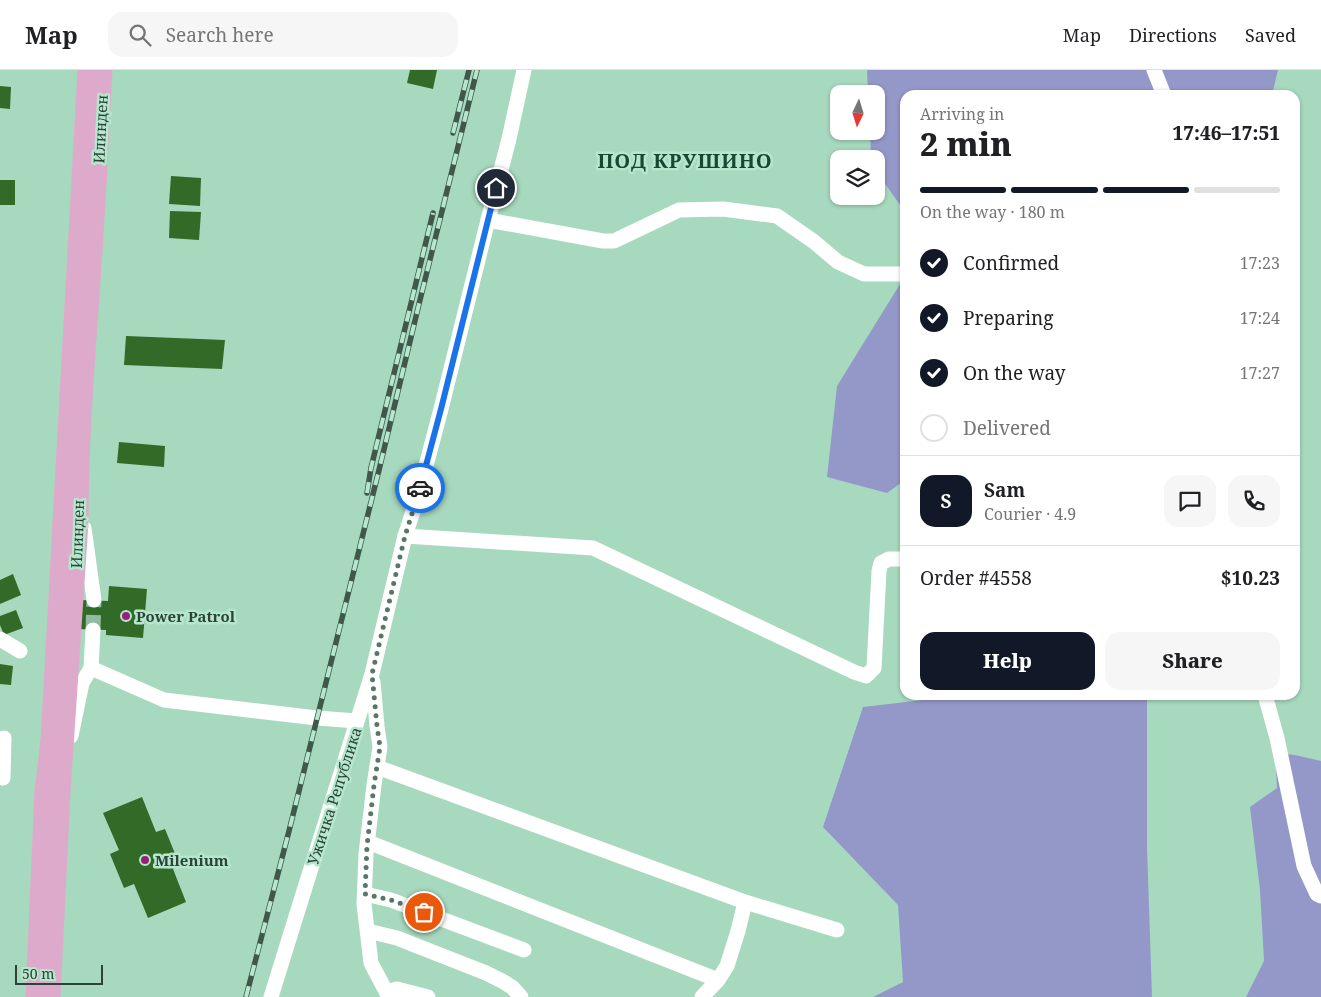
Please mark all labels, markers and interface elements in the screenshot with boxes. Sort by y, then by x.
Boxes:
search box [108,12,458,57]
text: Map [25,18,78,51]
icon: search [126,21,154,49]
text: Search here [166,22,274,48]
text: Map [1063,23,1101,47]
text: Directions [1129,23,1217,47]
text: Saved [1245,23,1296,47]
north arrow [830,85,885,140]
map controls [830,85,885,205]
street label: Илинден [88,94,112,164]
text: Arriving in [920,103,1004,125]
text: 17:46–17:51 [1172,120,1280,146]
text: 2 min [920,122,1012,165]
district label: ПОД КРУШИНО [597,147,773,174]
button: layers [830,150,885,205]
pin [475,167,517,209]
icon: home [482,174,510,202]
text: On the way · 180 m [920,201,1065,223]
icon: check [920,249,948,277]
text: Confirmed [963,250,1059,276]
text: 17:23 [1240,252,1280,274]
icon: check [920,304,948,332]
text: Preparing [963,305,1053,331]
text: 17:24 [1240,307,1280,329]
icon: check [920,359,948,387]
text: On the way [963,360,1066,386]
text: 17:27 [1240,362,1280,384]
text: Delivered [963,415,1051,441]
courier [395,463,445,513]
icon: car [406,474,434,502]
button: chat [1164,475,1216,527]
button: phone [1228,475,1280,527]
text: Sam [984,477,1025,503]
text: S [940,488,952,514]
street label: Илинден [66,499,88,569]
text: Courier · 4.9 [984,503,1076,525]
text: Order #4558 [920,565,1032,591]
text: $10.23 [1221,565,1280,591]
place label: Power Patrol [136,606,236,626]
marker: Power Patrol [120,610,132,622]
button: Help [920,632,1095,690]
button: Share [1105,632,1280,690]
street label: Ужичка Република [302,725,366,867]
place label: Milenium [155,850,229,870]
marker: Milenium [139,854,151,866]
pin [403,891,445,933]
icon: bag [410,898,438,926]
scale bar [15,962,102,985]
text: 50 m [22,964,55,983]

